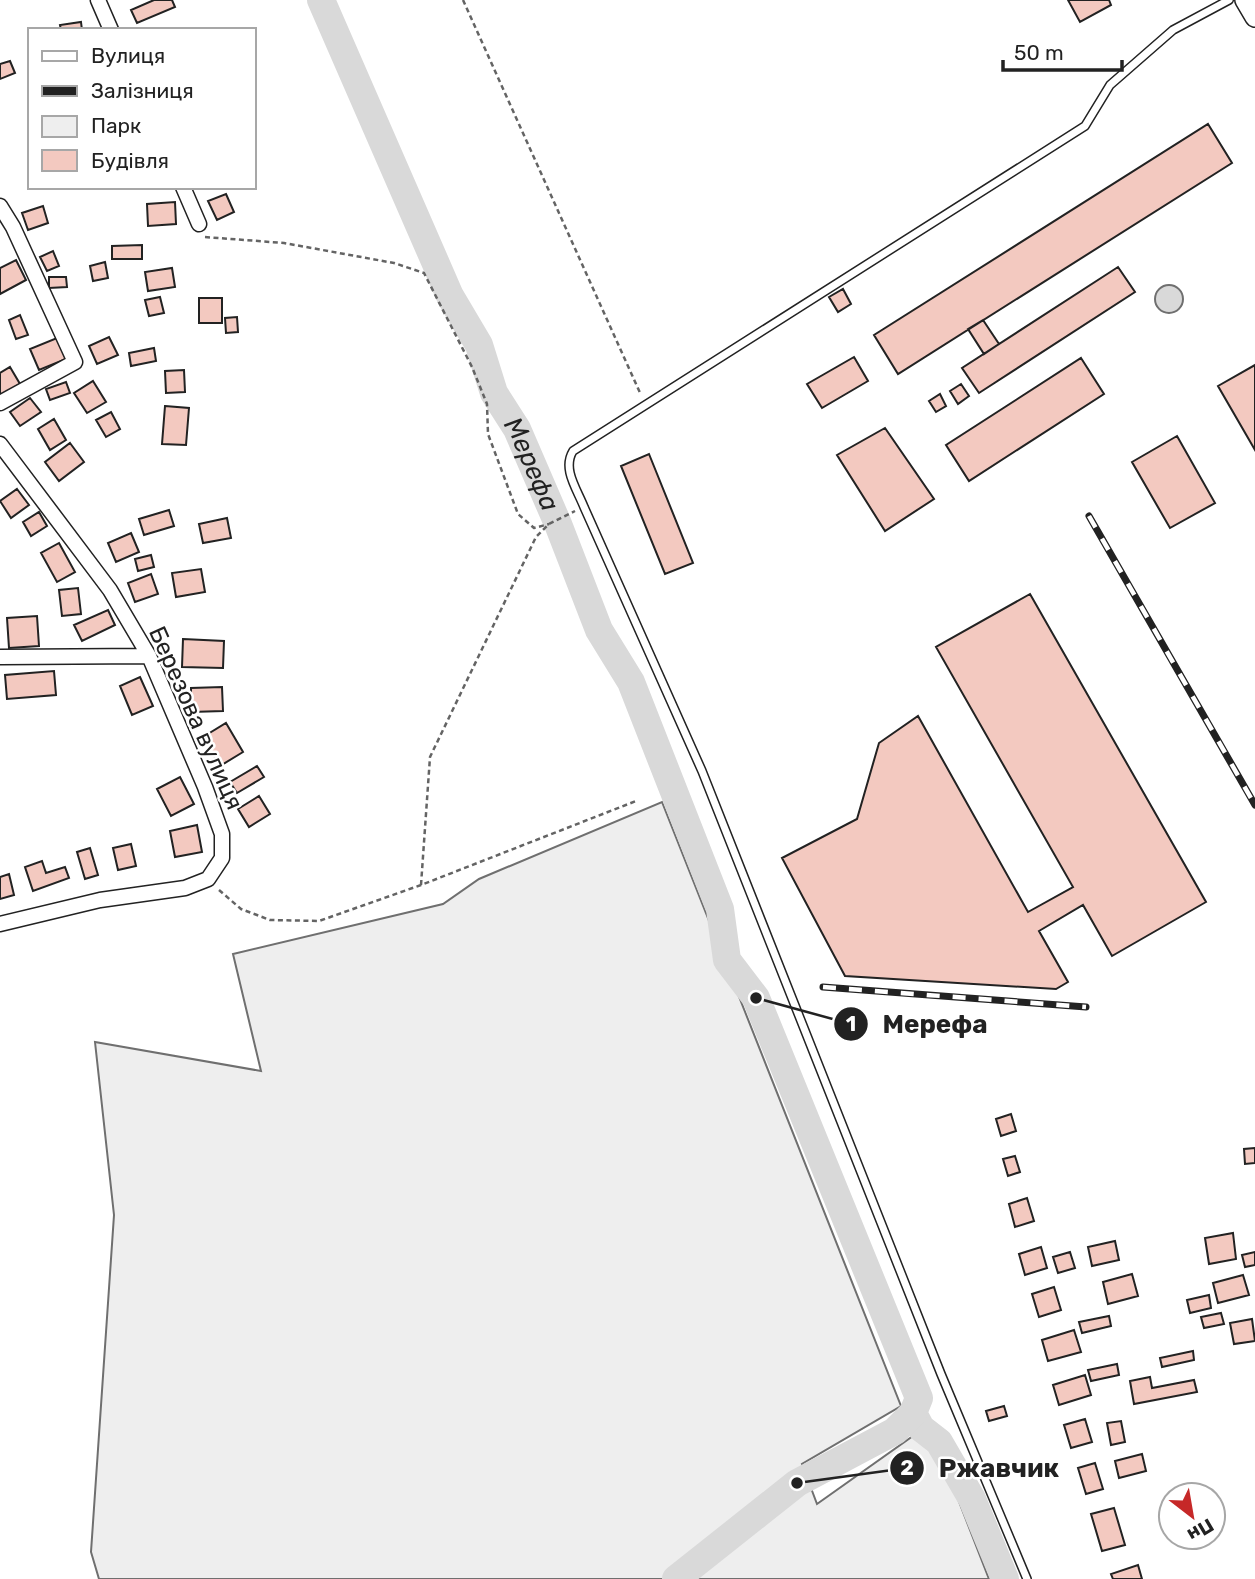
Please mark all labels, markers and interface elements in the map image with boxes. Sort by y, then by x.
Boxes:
legend [28,28,256,189]
scale bar [1003,28,1122,72]
text: 50 m [1014,40,1064,65]
text: Вулиця [91,43,165,68]
text: Залізниця [91,78,194,103]
text: Парк [91,113,141,138]
text: Будівля [91,148,169,173]
water label: Мерефа [497,411,566,516]
street label: Березова вулиця [143,622,249,814]
callout: Мерефа [833,1000,1001,1047]
text: Мерефа [882,1009,988,1040]
text: 1 [846,1011,856,1036]
callout: Ржавчик [890,1444,1073,1491]
text: Ржавчик [939,1453,1059,1484]
text: 2 [900,1455,914,1480]
north arrow [1157,1481,1227,1551]
text: Пн [1183,1514,1218,1547]

